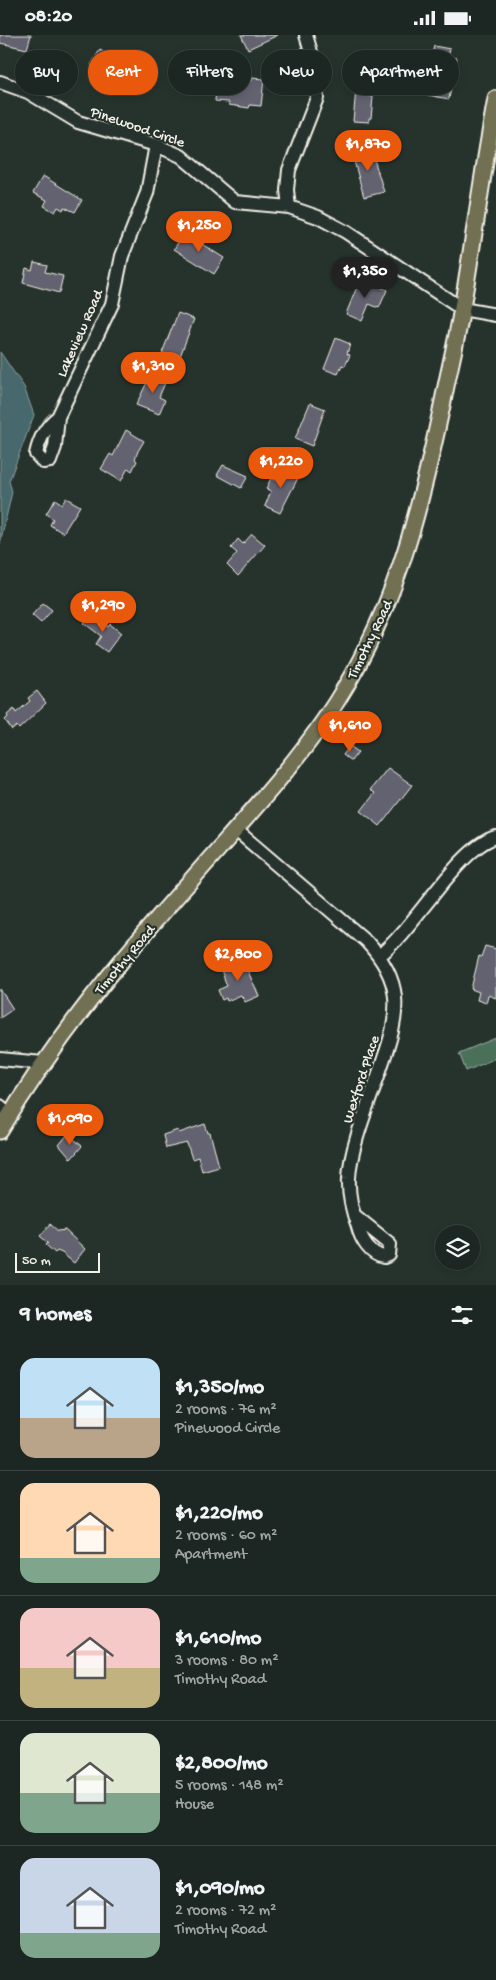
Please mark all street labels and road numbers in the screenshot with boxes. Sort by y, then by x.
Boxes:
street label: Pinewood Circle [87,103,187,153]
street label: Lakeview Road [54,286,109,380]
street label: Timothy Road [344,596,398,683]
street label: Timothy Road [91,921,161,1000]
street label: Wexford Place [339,1033,385,1126]

